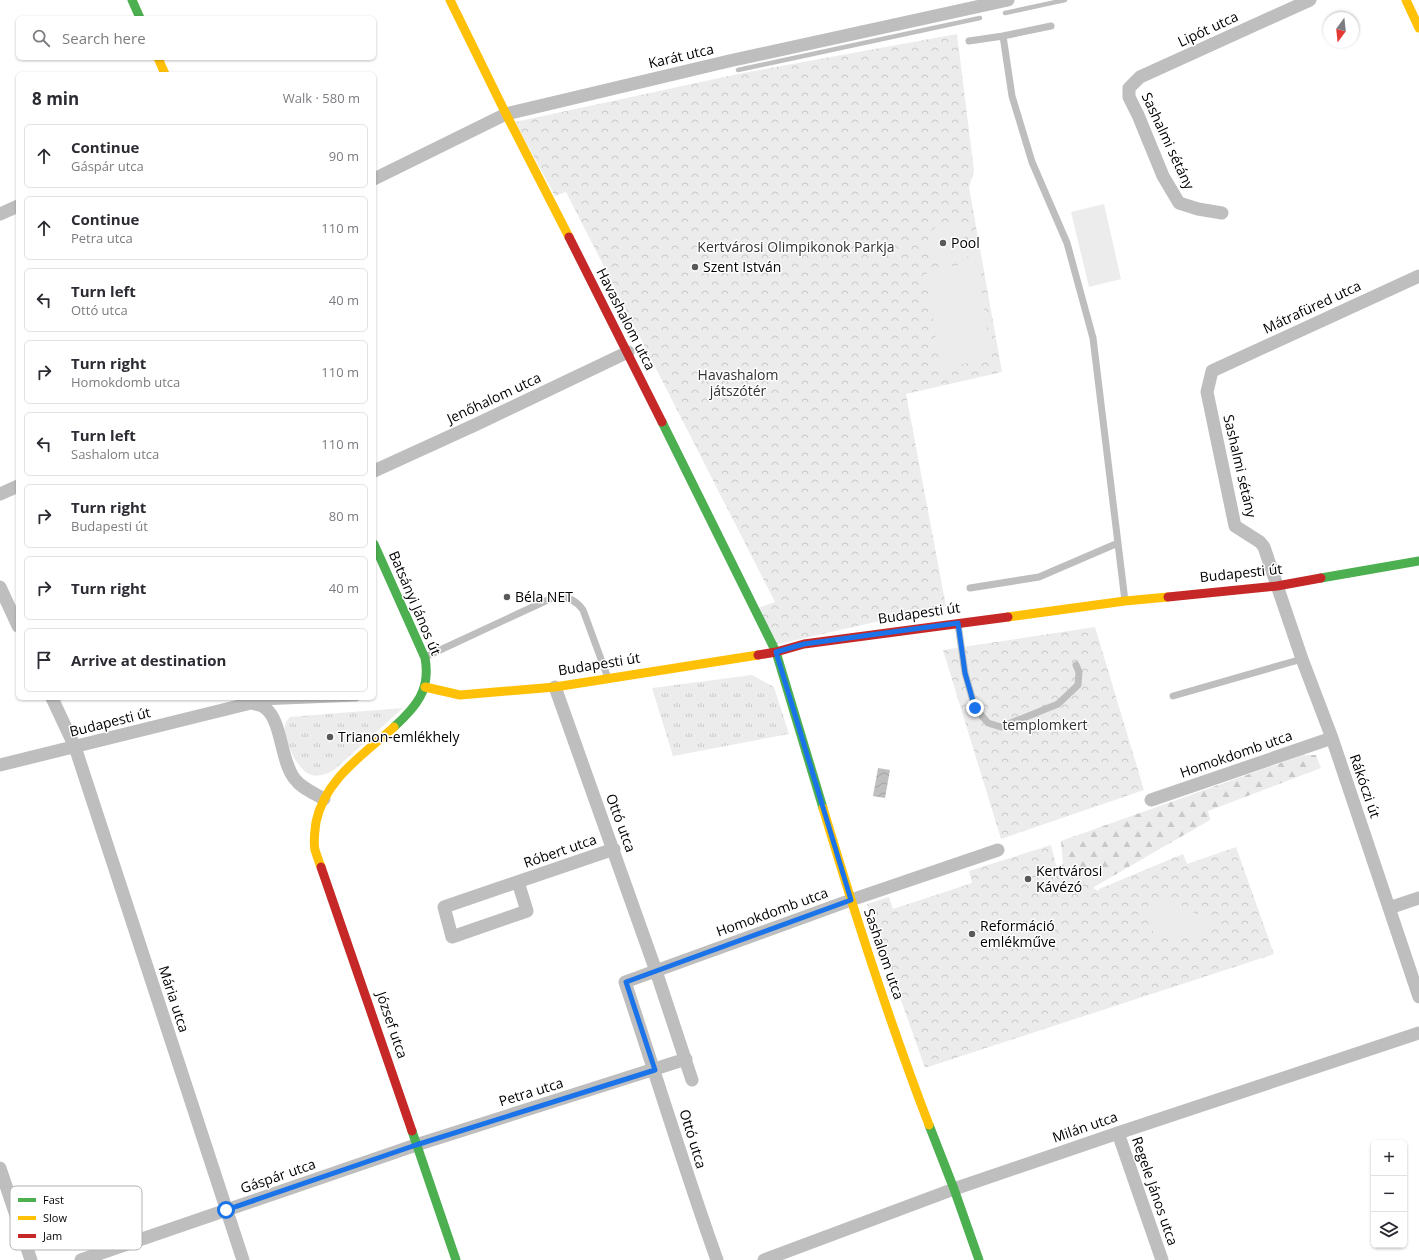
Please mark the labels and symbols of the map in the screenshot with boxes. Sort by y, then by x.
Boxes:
street label: Lipót utca [1175,6,1241,51]
north arrow [1323,12,1359,48]
street label: Karát utca [646,39,715,72]
street label: Sashalmi sétány [1138,89,1200,193]
place label: Pool [951,233,980,252]
park label: Kertvárosi Olimpikonok Parkja [697,237,895,256]
marker: Pool [938,238,948,248]
place label: Szent István [703,257,781,276]
marker: Szent István [690,262,700,272]
street label: Havashalom utca [592,264,660,373]
street label: Mátrafüred utca [1260,276,1364,338]
park label: Havashalom játszótér [698,365,778,400]
street label: Jenőhalom utca [442,367,544,428]
street label: Sashalmi sétány [1219,413,1262,520]
street label: Batsányi János út [385,548,446,658]
street label: Budapesti út [1199,559,1283,586]
place label: Béla NET [515,587,573,606]
marker: Béla NET [502,592,512,602]
street label: Budapesti út [877,597,961,628]
street label: Budapesti út [557,648,641,679]
route end [966,699,984,717]
street label: Budapesti út [67,702,152,741]
park label: templomkert [1002,715,1088,734]
street label: Homokdomb utca [1177,725,1295,782]
place label: Trianon-emlékhely [338,727,460,746]
marker: Trianon-emlékhely [325,732,335,742]
street label: Rákóczi út [1346,751,1385,820]
street label: Ottó utca [602,791,641,855]
street label: Róbert utca [521,829,599,872]
place label: Kertvárosi Kávézó [1036,861,1102,896]
marker: Kertvárosi Kávézó [1023,874,1033,884]
street label: Homokdomb utca [713,882,830,941]
street label: Sashalom utca [860,906,909,1002]
place label: Reformáció emlékműve [980,916,1056,951]
marker: Reformáció emlékműve [967,929,977,939]
street label: Mária utca [155,963,194,1035]
street label: József utca [371,987,413,1061]
street label: Petra utca [496,1073,565,1110]
street label: Ottó utca [675,1107,711,1171]
street label: Milán utca [1050,1107,1120,1147]
street label: Regele János utca [1128,1134,1183,1248]
street label: Gáspár utca [238,1154,318,1197]
legend [10,1186,142,1250]
text: Fast [43,1192,64,1207]
route start [217,1201,235,1219]
text: Slow [43,1210,67,1225]
text: Jam [42,1228,62,1243]

